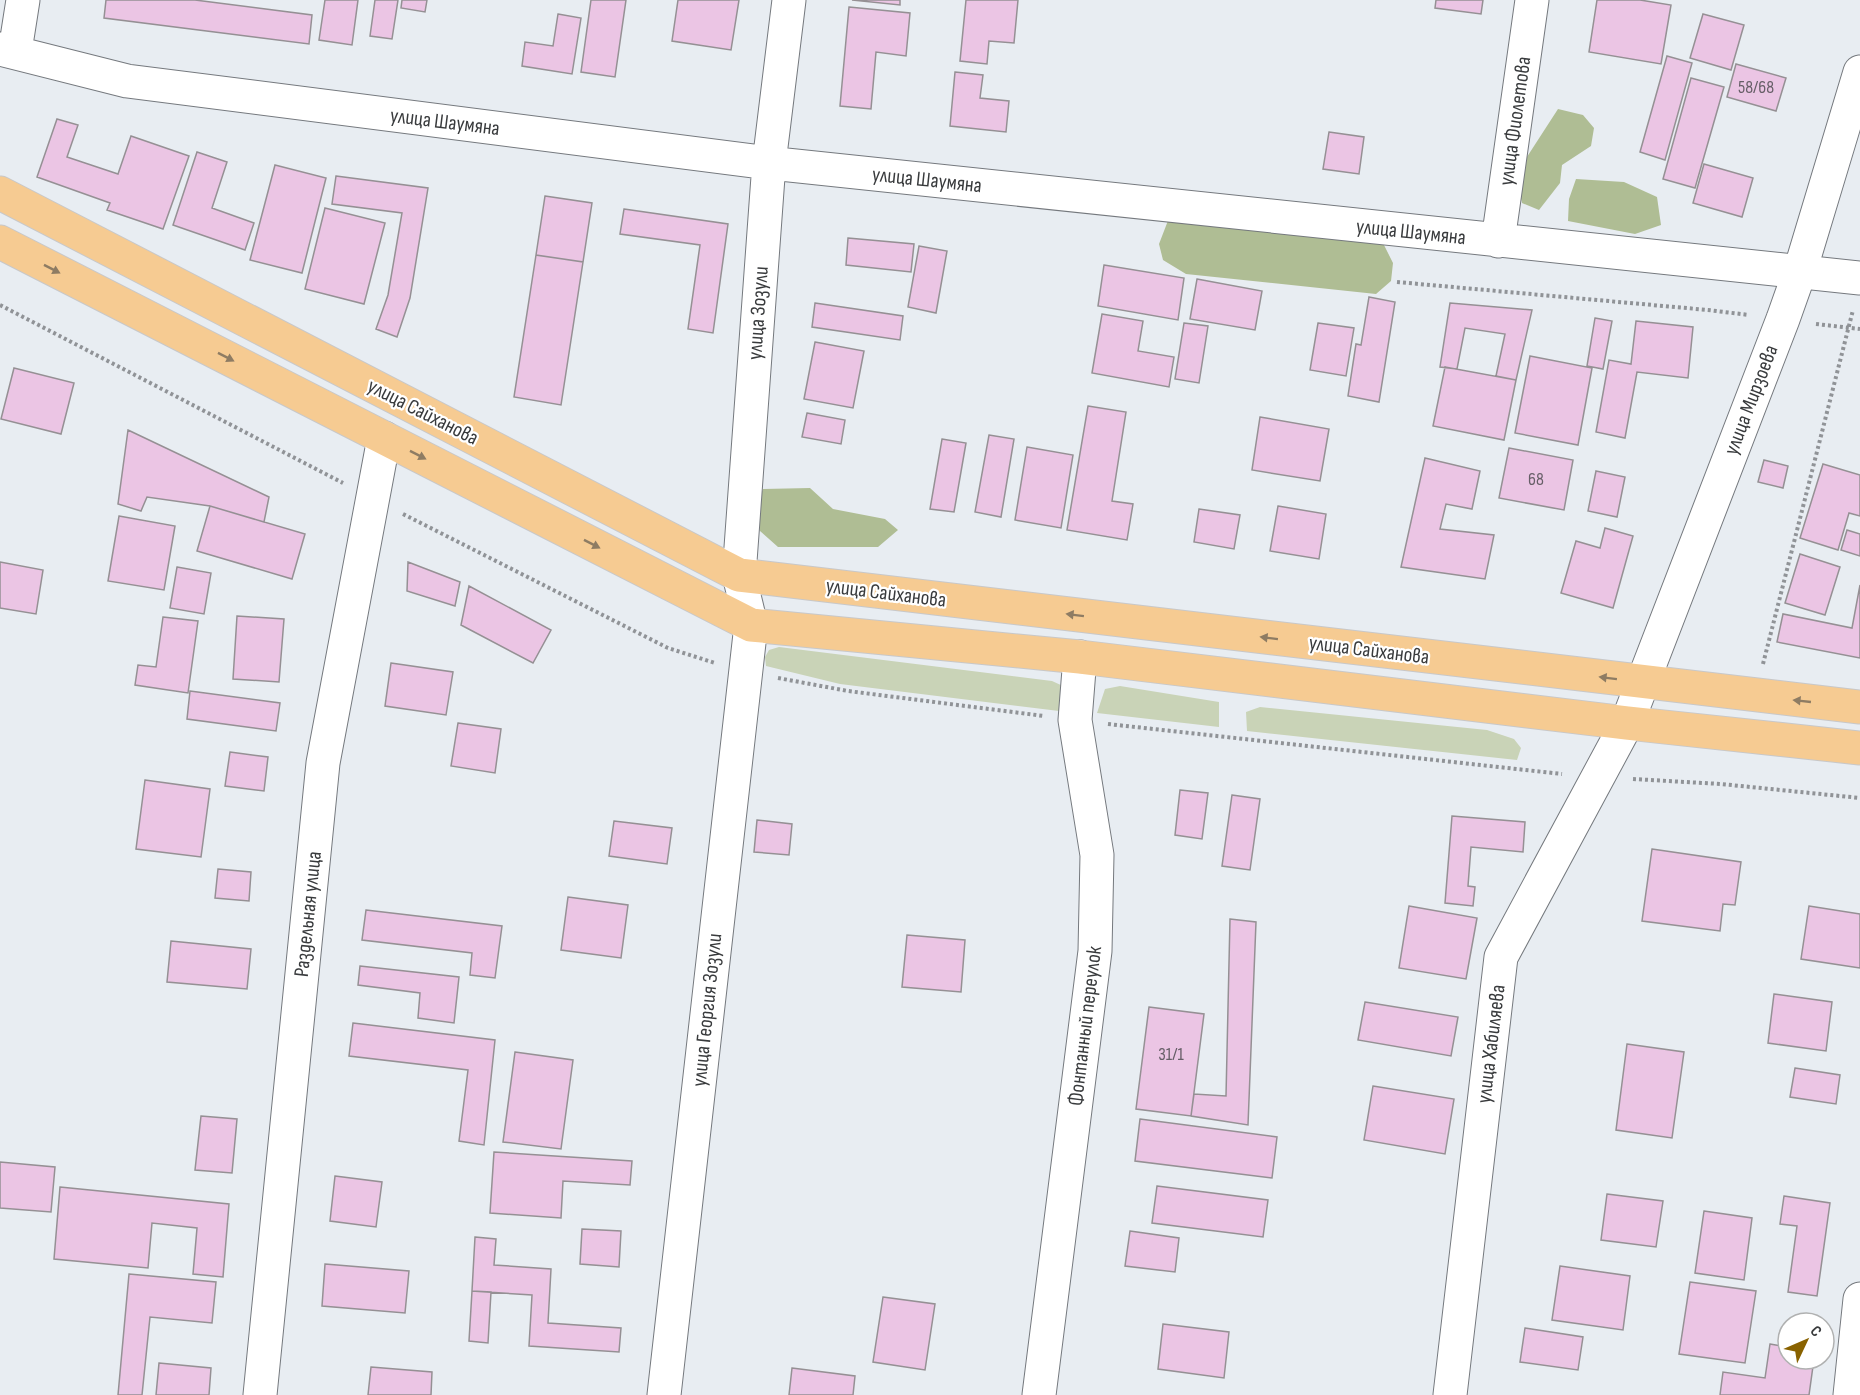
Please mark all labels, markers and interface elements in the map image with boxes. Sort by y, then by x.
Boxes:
street label: улица Фиолетова [1494,55,1536,187]
house number: 58/68 [1738,77,1774,98]
street label: улица Шаумяна [389,103,501,141]
street label: улица Шаумяна [871,162,983,198]
street label: улица Шаумяна [1355,214,1467,250]
one-way arrow [44,264,61,274]
street label: улица Зозули [742,265,774,361]
street label: улица Мирзоева [1719,341,1783,459]
one-way arrow [218,352,235,362]
street label: улица Сайханова [363,373,483,451]
one-way arrow [410,450,427,460]
house number: 68 [1528,469,1544,490]
one-way arrow [584,539,601,549]
street label: улица Сайханова [824,573,948,613]
one-way arrow [1065,610,1084,620]
street label: улица Сайханова [1307,630,1431,670]
one-way arrow [1259,633,1278,643]
one-way arrow [1599,673,1618,683]
one-way arrow [1792,696,1811,706]
street label: Раздельная улица [289,850,327,978]
street label: улица Георгия Зозули [687,932,727,1088]
street label: Фонтанный переулок [1063,945,1107,1107]
street label: улица Хабиляева [1471,983,1511,1105]
house number: 31/1 [1158,1044,1185,1065]
north arrow [1776,1311,1836,1371]
text: С [1806,1322,1825,1341]

